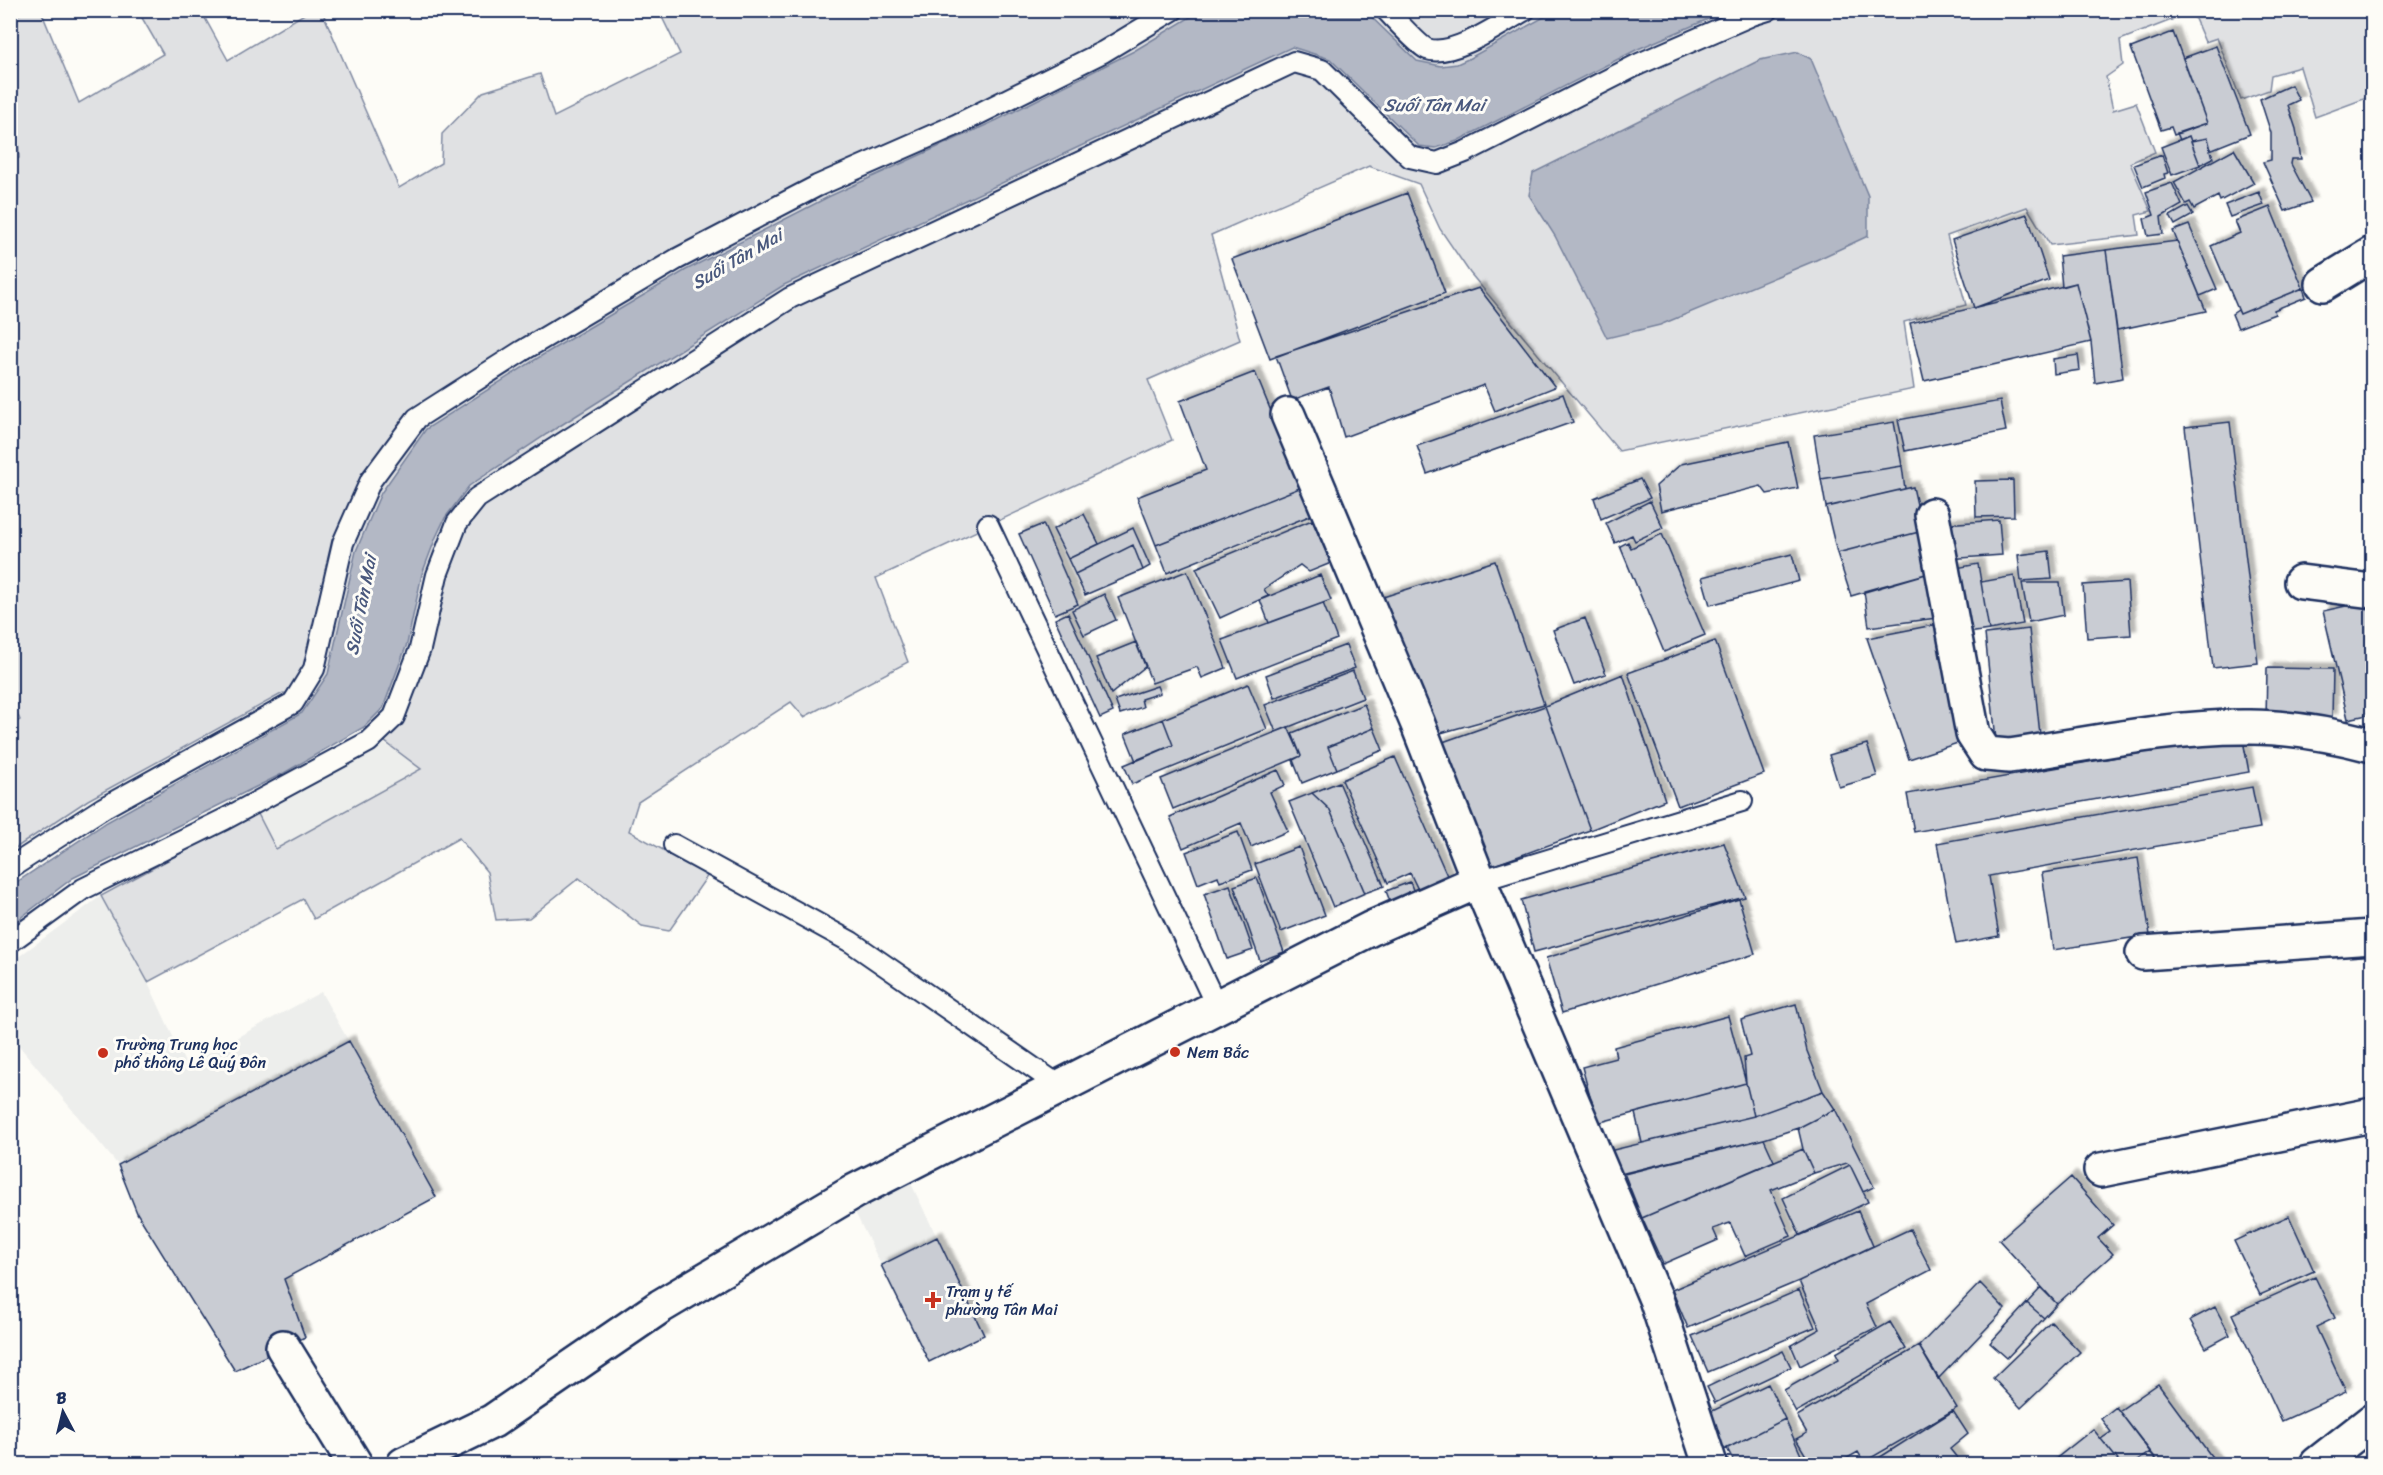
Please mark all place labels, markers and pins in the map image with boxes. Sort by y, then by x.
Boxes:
place label: Trường Trung học phổ thông Lê Quý Đôn [114,1030,266,1077]
place label: Nem Bắc [1187,1038,1249,1067]
marker: Nem Bắc [1168,1045,1182,1059]
marker: Trường Trung học phổ thông Lê Quý Đôn [96,1046,110,1060]
place label: Trạm y tế phường Tân Mai [945,1277,1058,1324]
marker: Trạm y tế phường Tân Mai [924,1291,942,1309]

